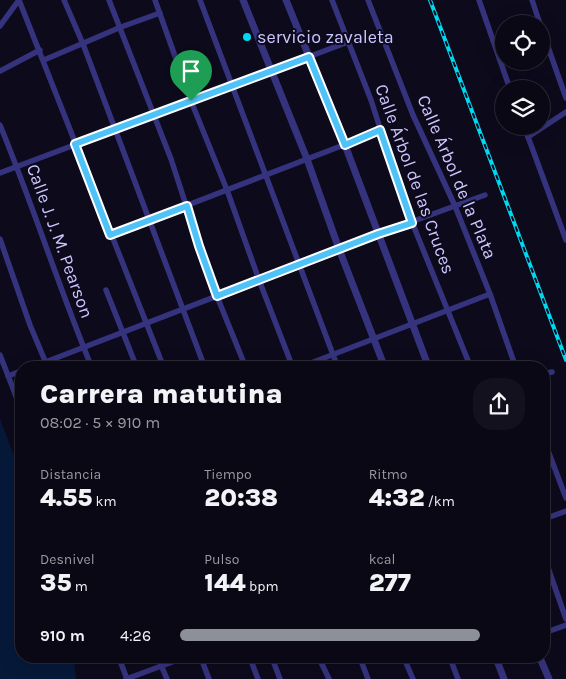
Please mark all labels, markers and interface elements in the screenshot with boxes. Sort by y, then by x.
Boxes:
map controls [495,15,550,135]
button: locate [495,15,550,70]
place label: servicio zavaleta [257,26,394,48]
marker: servicio zavaleta [241,31,253,43]
pin [170,50,212,101]
icon: arrive [177,57,205,85]
button: layers [495,80,550,135]
street label: Calle Árbol de las Cruces [370,81,461,277]
street label: Calle Árbol de la Plata [412,91,502,262]
street label: Calle J. J. M. Pearson [22,161,98,321]
text: Carrera matutina [40,377,283,410]
button: share [473,378,525,430]
text: 08:02 · 5 × 910 m [40,413,160,432]
text: Distancia [40,466,101,483]
text: Tiempo [204,466,252,483]
text: Ritmo [369,466,407,483]
text: 4.55 [40,483,92,512]
text: 20:38 [204,483,278,512]
text: 4:32 [369,483,424,512]
text: km [92,493,117,510]
text: /km [424,493,455,510]
text: Desnivel [40,551,95,568]
text: Pulso [204,551,239,568]
text: kcal [369,551,395,568]
text: 35 [40,568,71,597]
text: 144 [204,568,246,597]
text: 277 [369,568,411,597]
text: m [71,578,88,595]
text: bpm [246,578,279,595]
text: 910 m [40,626,85,645]
text: 4:26 [120,626,151,645]

